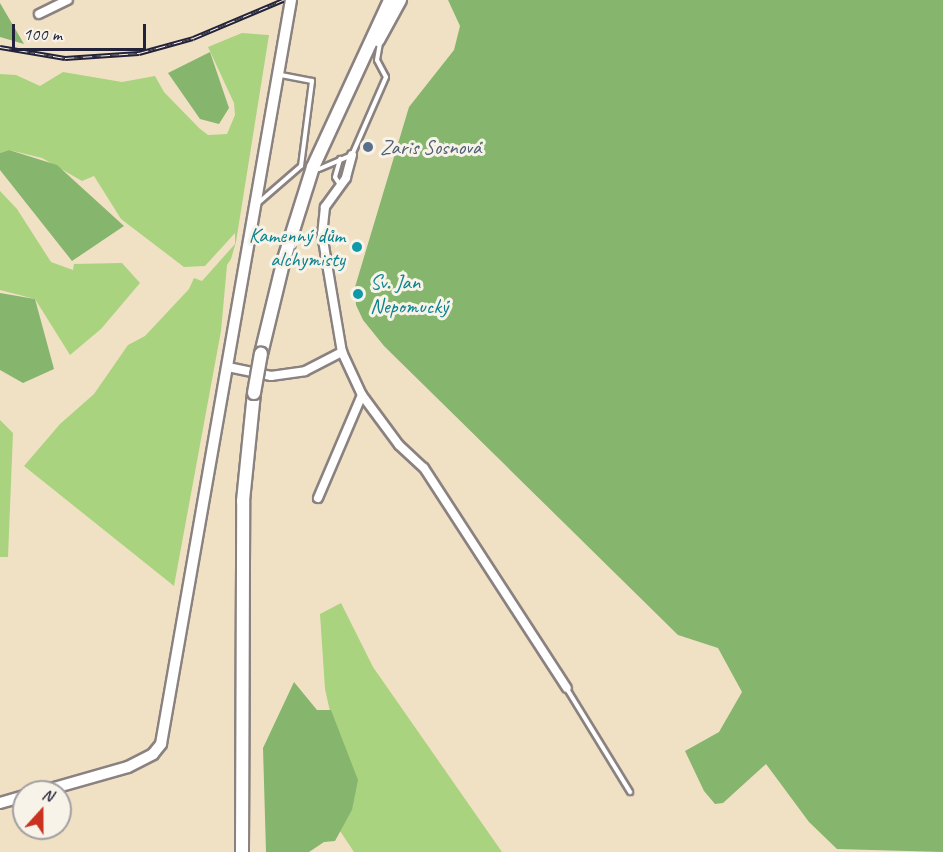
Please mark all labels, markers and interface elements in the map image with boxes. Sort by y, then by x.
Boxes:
scale bar [15,12,148,50]
text: 100 m [23,23,62,45]
place label: Zaris Sosnová [380,134,481,160]
marker: Zaris Sosnová [361,140,375,154]
place label: Kamenný dům alchymisty [249,222,345,272]
marker: Kamenný dům alchymisty [350,240,364,254]
place label: Sv. Jan Nepomucký [370,269,448,319]
marker: Sv. Jan Nepomucký [351,287,365,301]
north arrow [12,780,72,840]
text: N [40,784,56,806]

